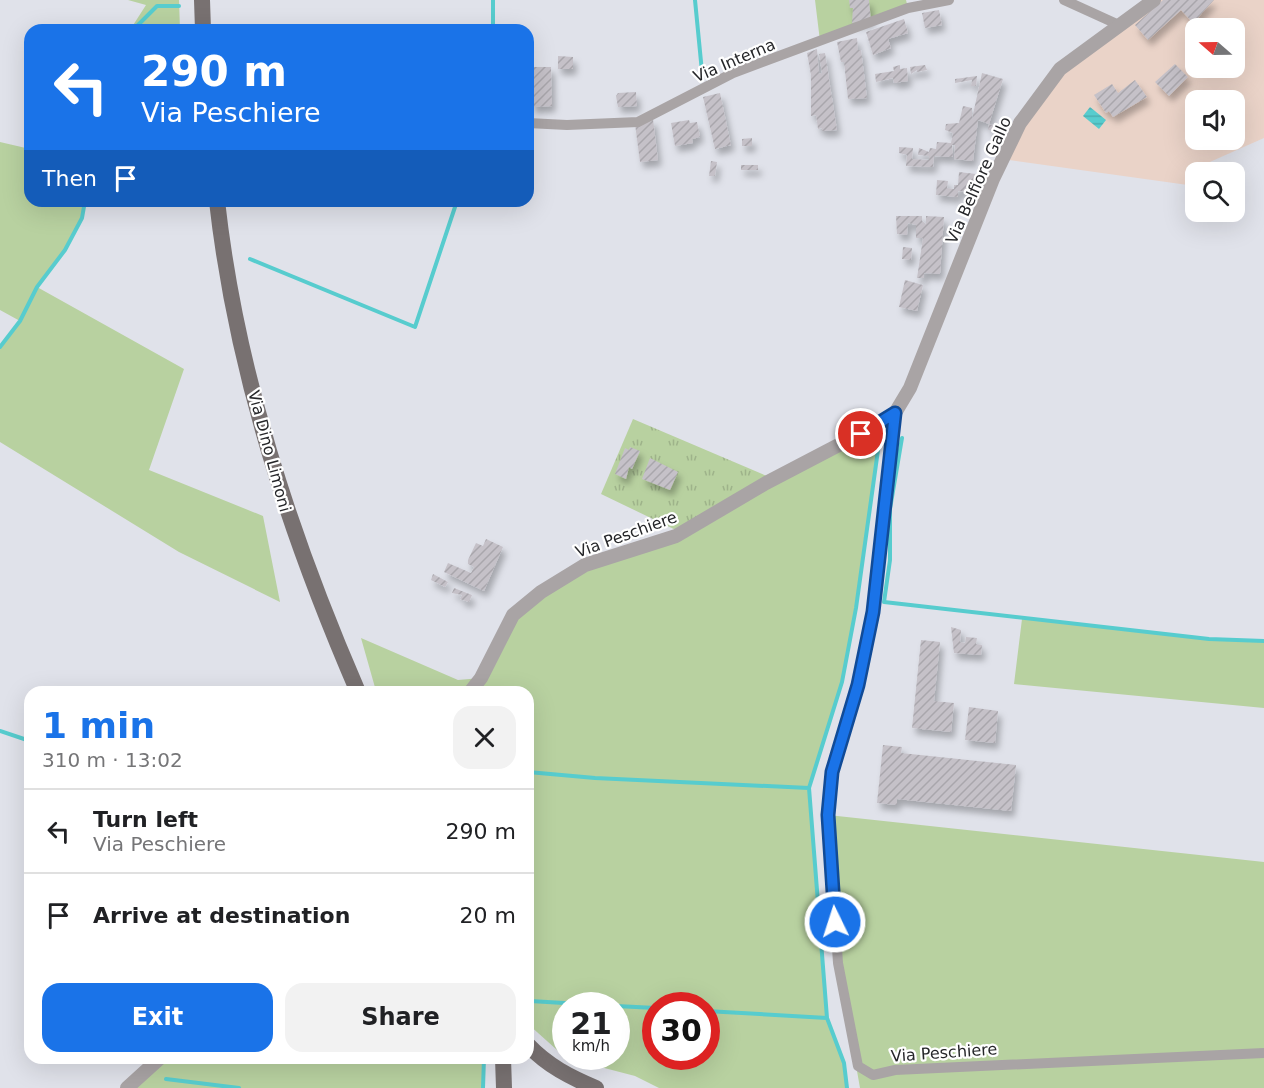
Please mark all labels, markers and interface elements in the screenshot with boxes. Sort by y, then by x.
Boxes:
north arrow [1185,18,1245,78]
map controls [1185,18,1245,222]
street label: Via Interna [690,35,778,86]
text: 290 m [141,47,287,96]
icon: left [42,48,120,126]
button: sound [1185,90,1245,150]
text: Via Peschiere [141,97,321,128]
street label: Via Belfiore Gallo [942,114,1015,247]
icon: arrive [109,162,142,195]
button: search [1185,162,1245,222]
text: Then [42,166,97,191]
street label: Via Dino Limoni [244,388,295,514]
pin [835,408,886,459]
icon: arrive [844,417,877,450]
street label: Via Peschiere [573,507,679,562]
text: 1 min [42,705,155,746]
button: close [453,706,516,769]
text: 310 m · 13:02 [42,748,183,772]
text: Turn left [93,807,198,832]
icon: left [42,815,75,848]
text: 290 m [446,819,516,844]
text: Via Peschiere [93,832,226,856]
position arrow [803,890,867,954]
icon: arrive [42,899,75,932]
text: Arrive at destination [93,903,350,928]
text: 20 m [460,903,516,928]
button: Exit [42,983,273,1052]
button: Share [285,983,516,1052]
speed limit sign: 30 [642,992,720,1070]
text: 21 [570,1006,612,1041]
text: km/h [572,1037,610,1055]
street label: Via Peschiere [890,1039,998,1066]

